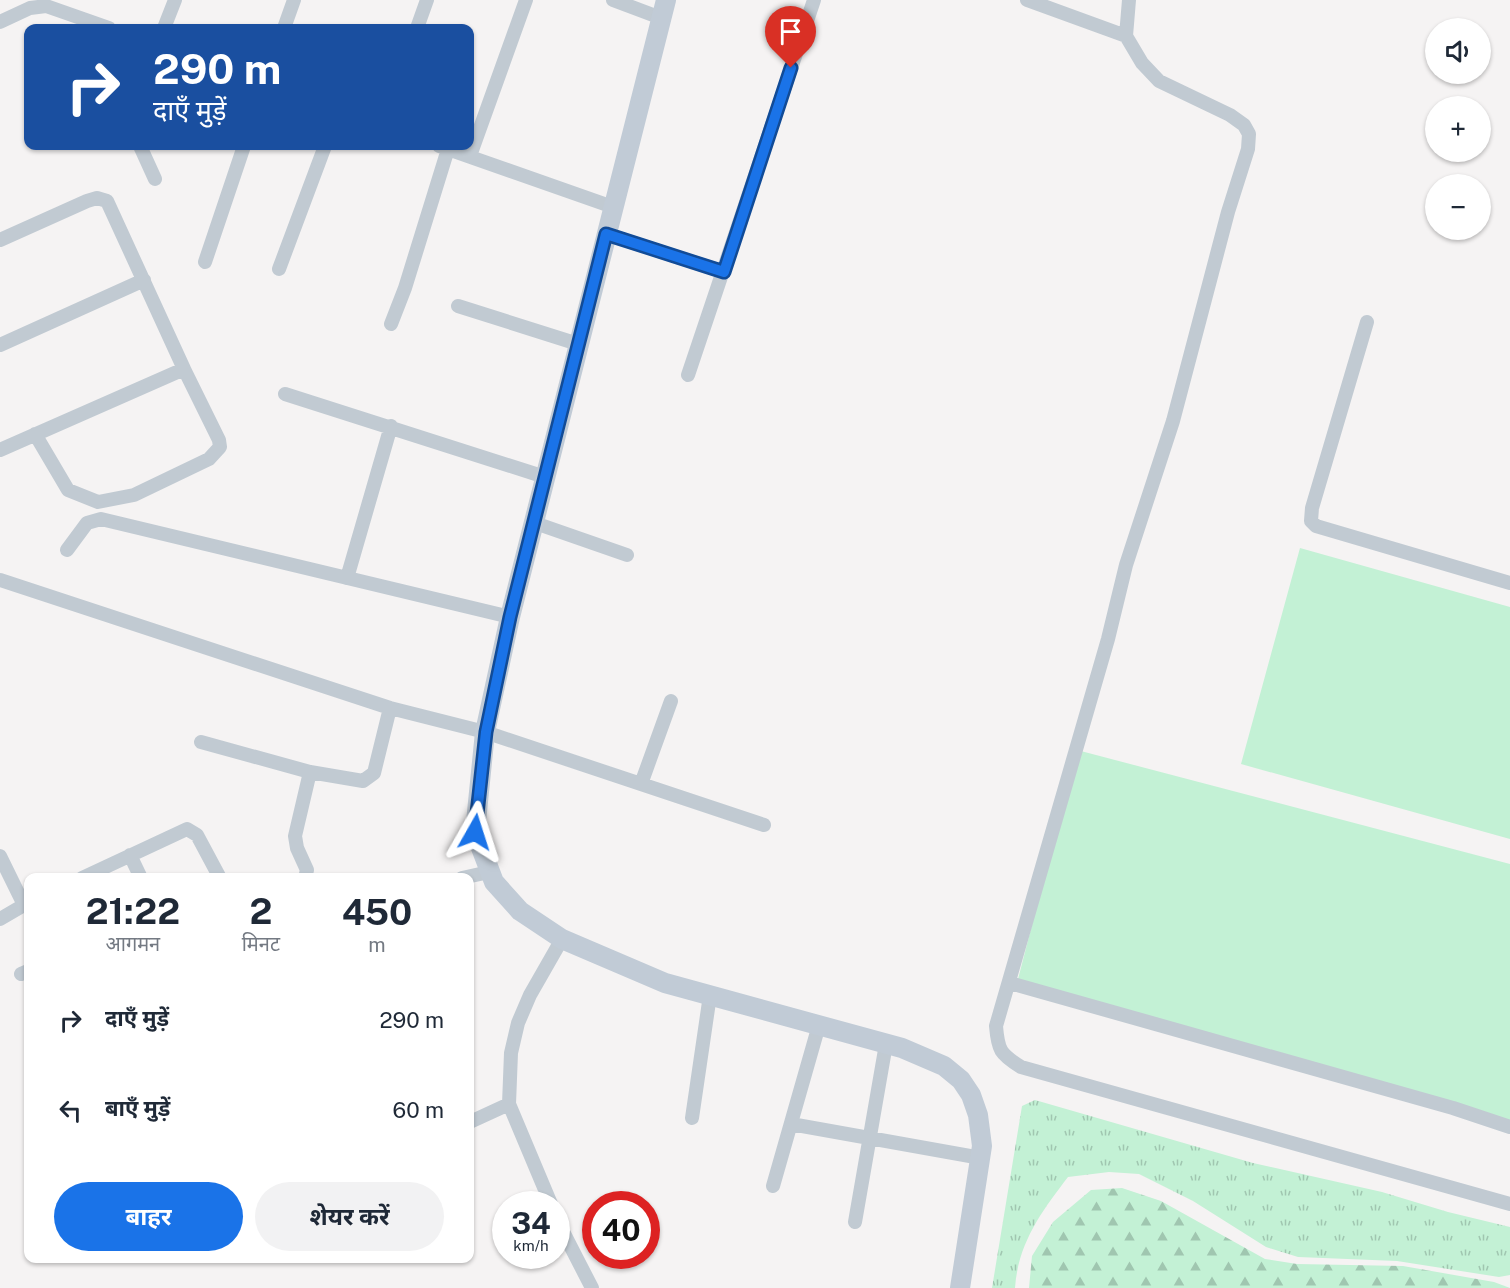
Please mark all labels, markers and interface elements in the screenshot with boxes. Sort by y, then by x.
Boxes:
pin [765,6,816,68]
icon: arrive [774,15,807,48]
map controls [1425,18,1491,240]
button: sound [1425,18,1491,84]
text: 290 m [153,44,281,93]
icon: right [54,48,132,126]
text: दाएँ मुड़ें [153,94,226,126]
button: + [1425,96,1491,162]
button: − [1425,174,1491,240]
position arrow [443,800,507,864]
text: 21:22 [86,890,180,932]
text: 2 [249,890,272,932]
text: 450 [342,891,412,933]
text: आगमन [105,932,160,956]
text: मिनट [242,932,280,956]
text: m [368,933,386,957]
icon: right [54,1004,87,1037]
text: दाएँ मुड़ें [105,1005,169,1031]
text: 290 m [379,1007,444,1033]
icon: left [54,1094,87,1127]
text: बाएँ मुड़ें [105,1095,170,1121]
text: 60 m [393,1097,444,1123]
button: बाहर [54,1182,243,1251]
button: शेयर करें [255,1182,444,1251]
speed limit sign: 40 [582,1191,660,1269]
text: 34 [511,1205,551,1241]
text: km/h [513,1237,549,1254]

